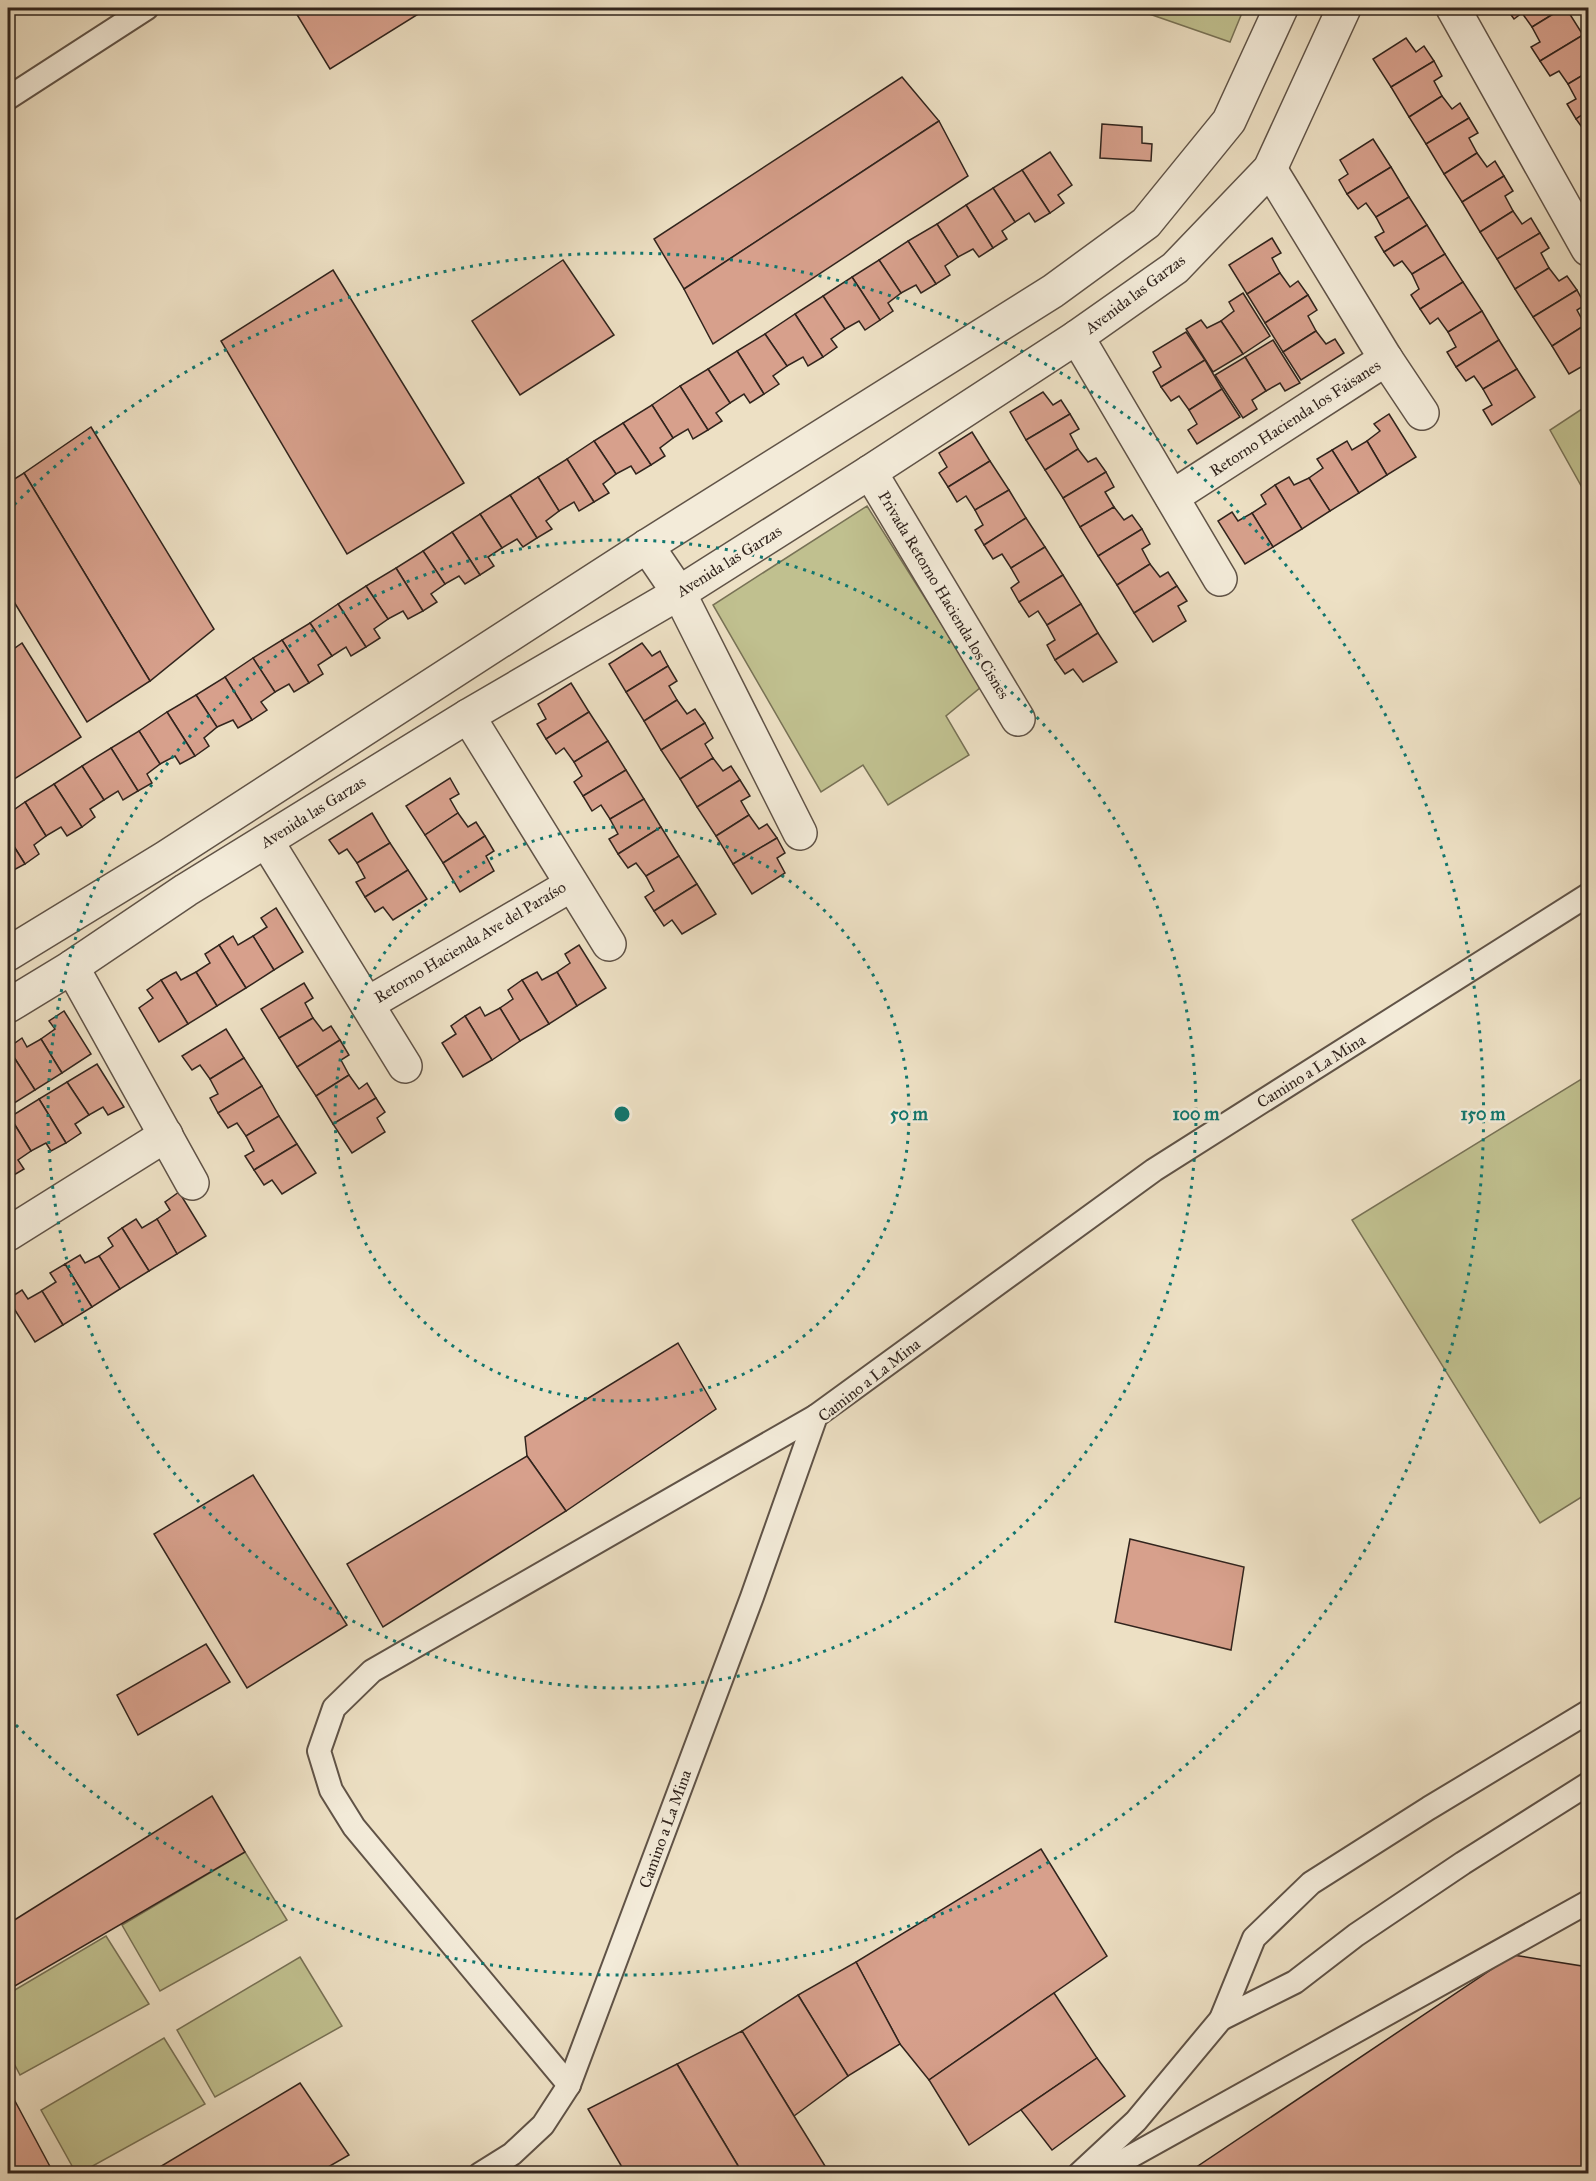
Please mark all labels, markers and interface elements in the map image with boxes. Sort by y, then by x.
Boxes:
street label: Avenida las Garzas [1080,250,1189,338]
street label: Retorno Hacienda los Faisanes [1206,356,1384,480]
street label: Privada Retorno Hacienda los Cisnes [874,488,1014,703]
street label: Avenida las Garzas [672,521,785,601]
street label: Avenida las Garzas [256,772,369,852]
street label: Retorno Hacienda Ave del Paraíso [371,877,569,1007]
street label: Camino a La Mina [1253,1030,1369,1112]
text: 50 m [890,1103,929,1125]
text: 100 m [1173,1103,1220,1125]
text: 150 m [1461,1103,1506,1125]
centre of rings [612,1104,632,1124]
street label: Camino a La Mina [814,1334,924,1426]
street label: Camino a La Mina [635,1767,695,1891]

